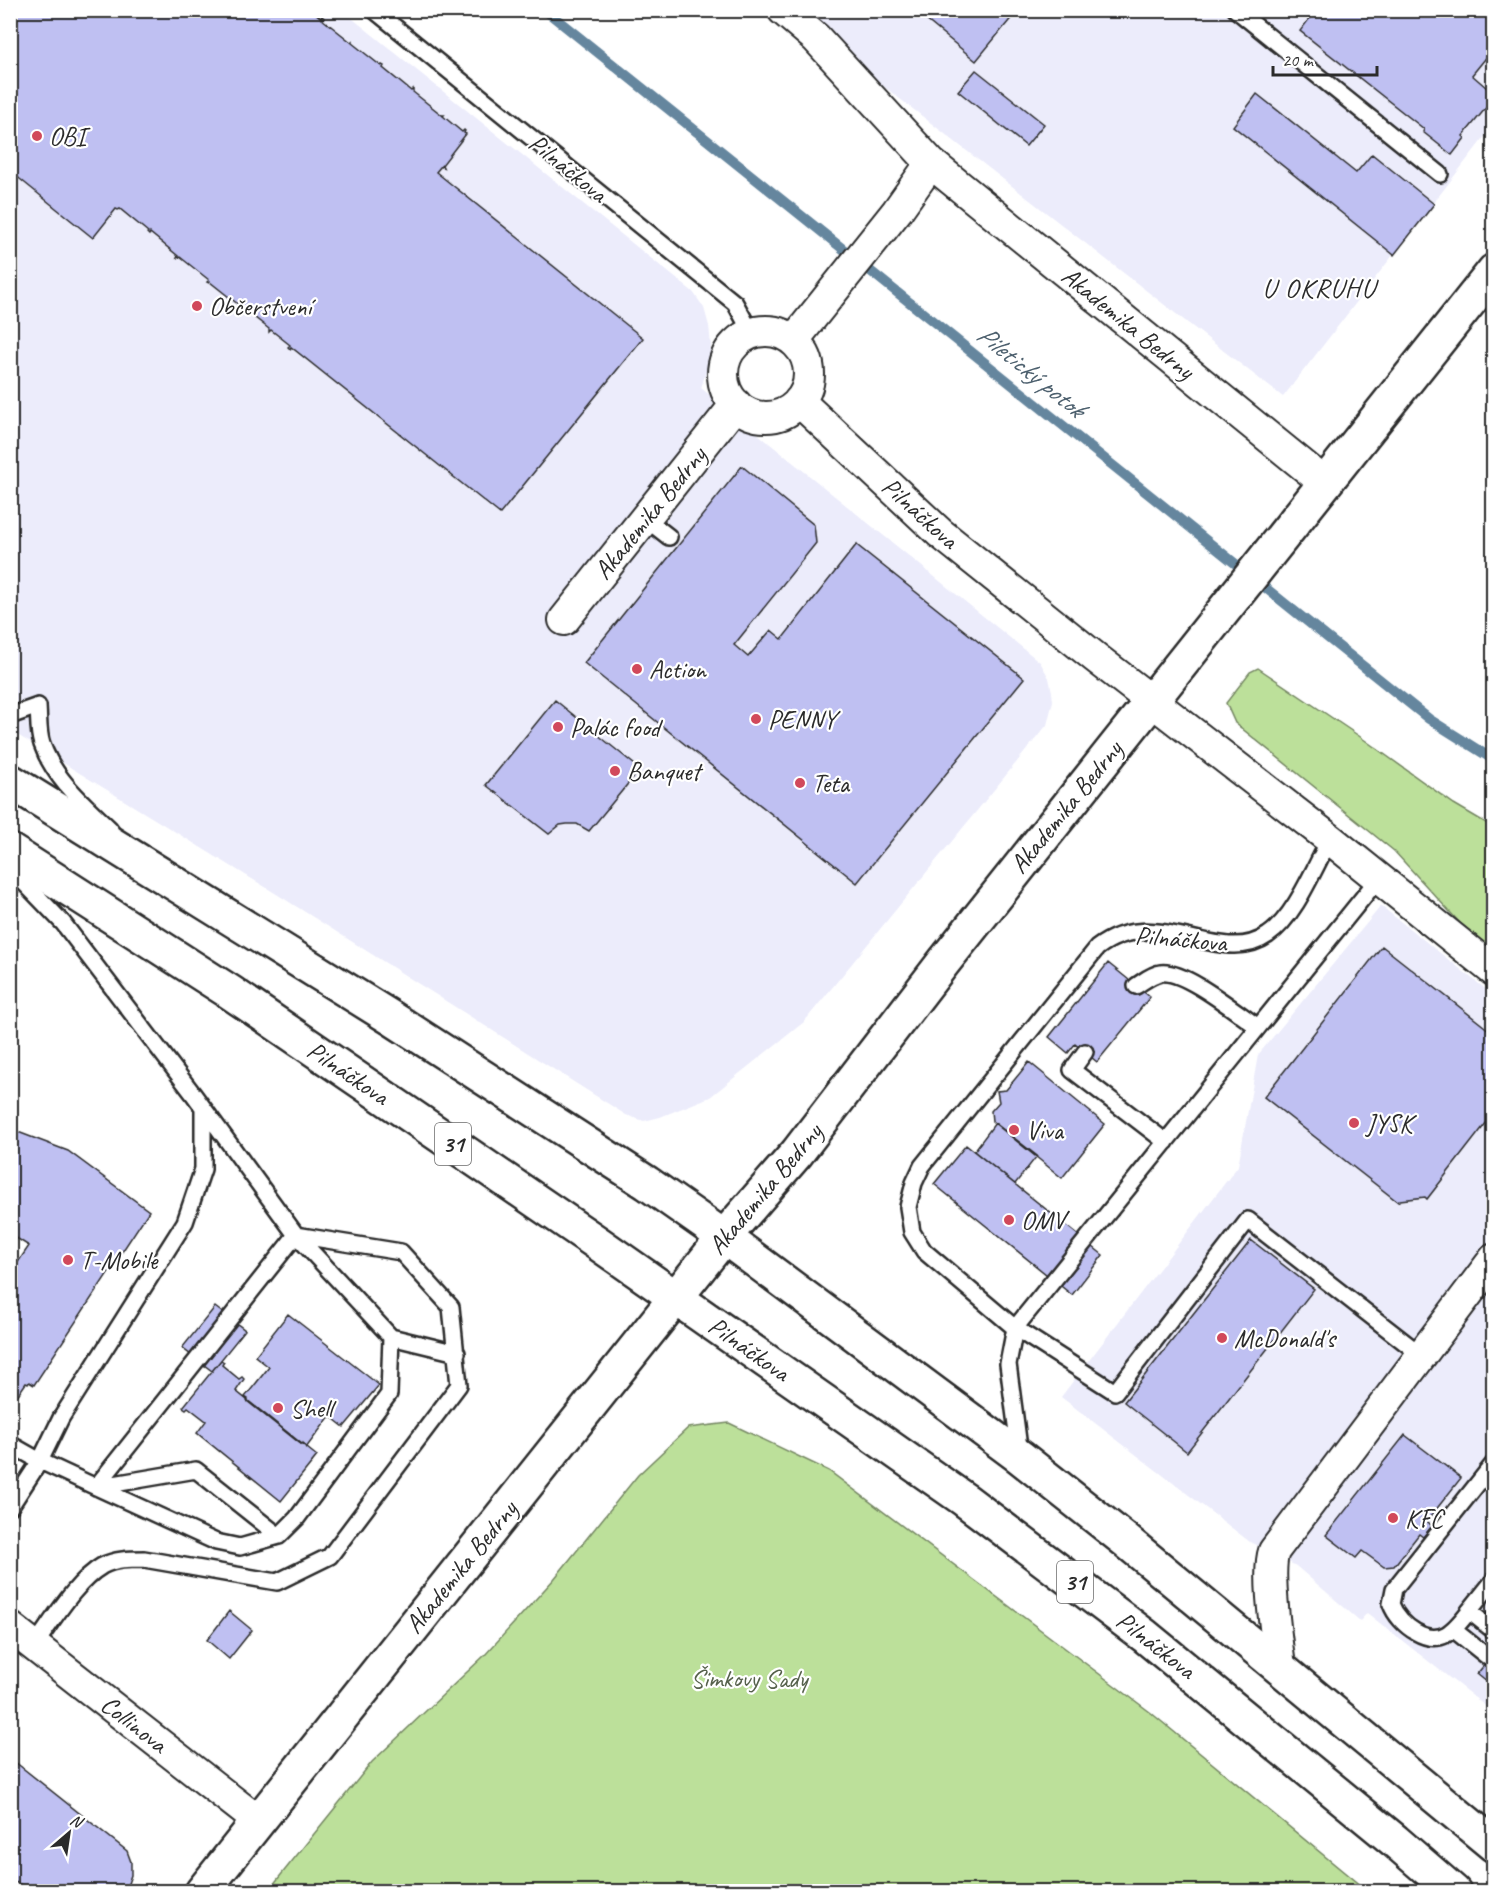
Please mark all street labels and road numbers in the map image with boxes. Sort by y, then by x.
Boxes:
street label: Pilnáčkova [522,126,615,211]
street label: Akademika Bedrny [1055,259,1203,388]
street label: Akademika Bedrny [586,438,715,586]
street label: Pilnáčkova [875,470,966,557]
street label: Akademika Bedrny [1002,732,1131,880]
street label: Pilnáčkova [1134,919,1230,960]
street label: Pilnáčkova [301,1034,397,1113]
street label: Akademika Bedrny [701,1115,831,1261]
road number: 31 [435,1123,471,1165]
street label: Pilnáčkova [702,1309,797,1390]
street label: Akademika Bedrny [397,1492,526,1640]
road number: 31 [1057,1561,1093,1603]
street label: Pilnáčkova [1110,1604,1204,1687]
street label: Collinova [94,1688,175,1761]

